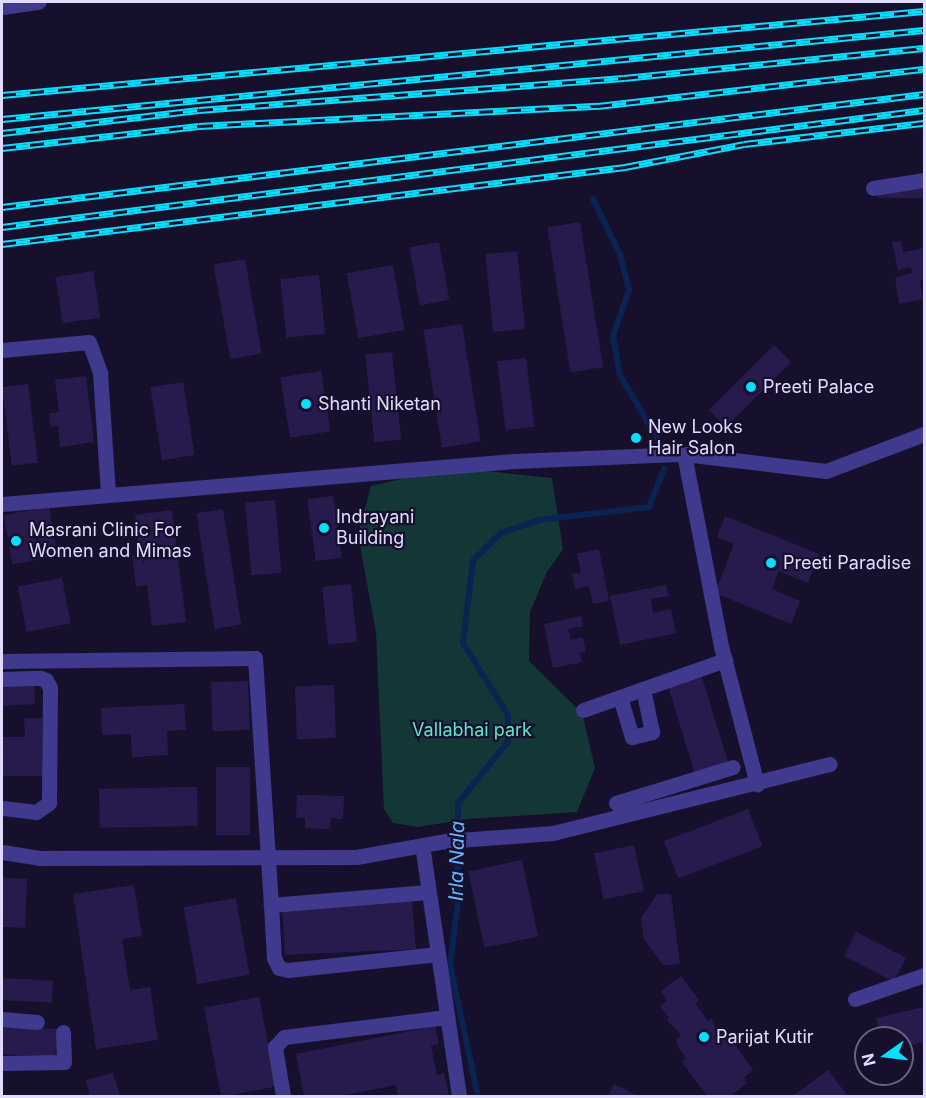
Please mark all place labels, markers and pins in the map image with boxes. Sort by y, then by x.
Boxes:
place label: Preeti Palace [763,376,874,398]
marker: Preeti Palace [744,380,758,394]
place label: Shanti Niketan [318,393,441,415]
marker: Shanti Niketan [299,397,313,411]
place label: New Looks Hair Salon [648,417,743,460]
marker: New Looks Hair Salon [629,431,643,445]
place label: Indrayani Building [336,507,414,550]
place label: Masrani Clinic For Women and Mimas [29,520,191,562]
marker: Indrayani Building [317,521,331,535]
marker: Masrani Clinic For Women and Mimas [7,532,25,550]
place label: Preeti Paradise [783,552,911,574]
marker: Preeti Paradise [764,556,778,570]
place label: Parijat Kutir [716,1026,814,1048]
marker: Parijat Kutir [697,1030,711,1044]

